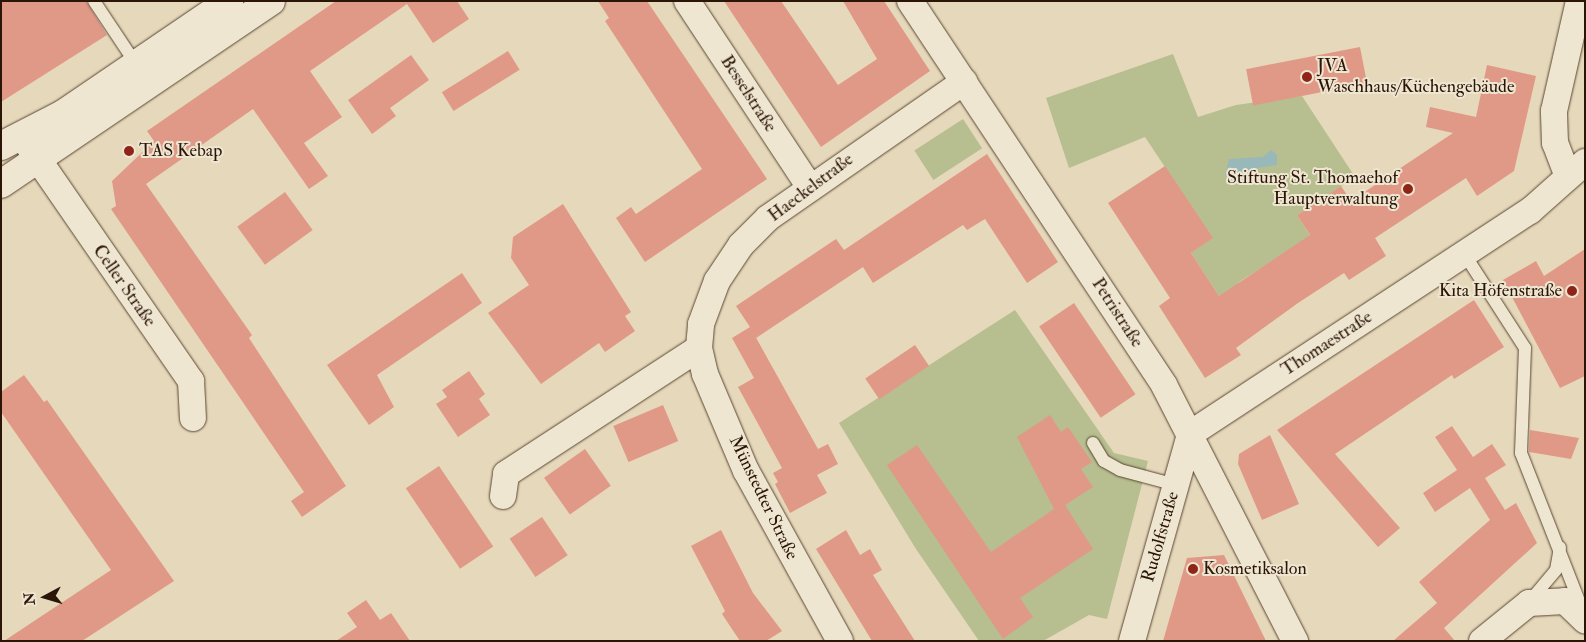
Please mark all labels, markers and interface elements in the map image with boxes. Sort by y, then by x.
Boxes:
street label: Besselstraße [715,52,781,136]
place label: JVA Waschhaus/Küchengebäude [1317,56,1514,98]
marker: JVA Waschhaus/Küchengebäude [1301,71,1313,83]
place label: TAS Kebap [139,140,222,162]
marker: TAS Kebap [123,145,135,157]
street label: Haeckelstraße [764,149,858,227]
place label: Stiftung St. Thomaehof Hauptverwaltung [1227,168,1398,210]
marker: Stiftung St. Thomaehof Hauptverwaltung [1402,183,1414,195]
street label: Celler Straße [88,241,160,331]
street label: Petristraße [1087,274,1147,352]
place label: Kita Höfenstraße [1439,280,1562,302]
marker: Kita Höfenstraße [1566,285,1578,297]
street label: Thomaestraße [1278,307,1376,381]
street label: Münstedter Straße [724,433,802,563]
street label: Rudolfstraße [1138,489,1184,585]
place label: Kosmetiksalon [1203,558,1307,580]
marker: Kosmetiksalon [1187,563,1199,575]
north arrow [20,572,70,622]
text: N [20,592,39,606]

